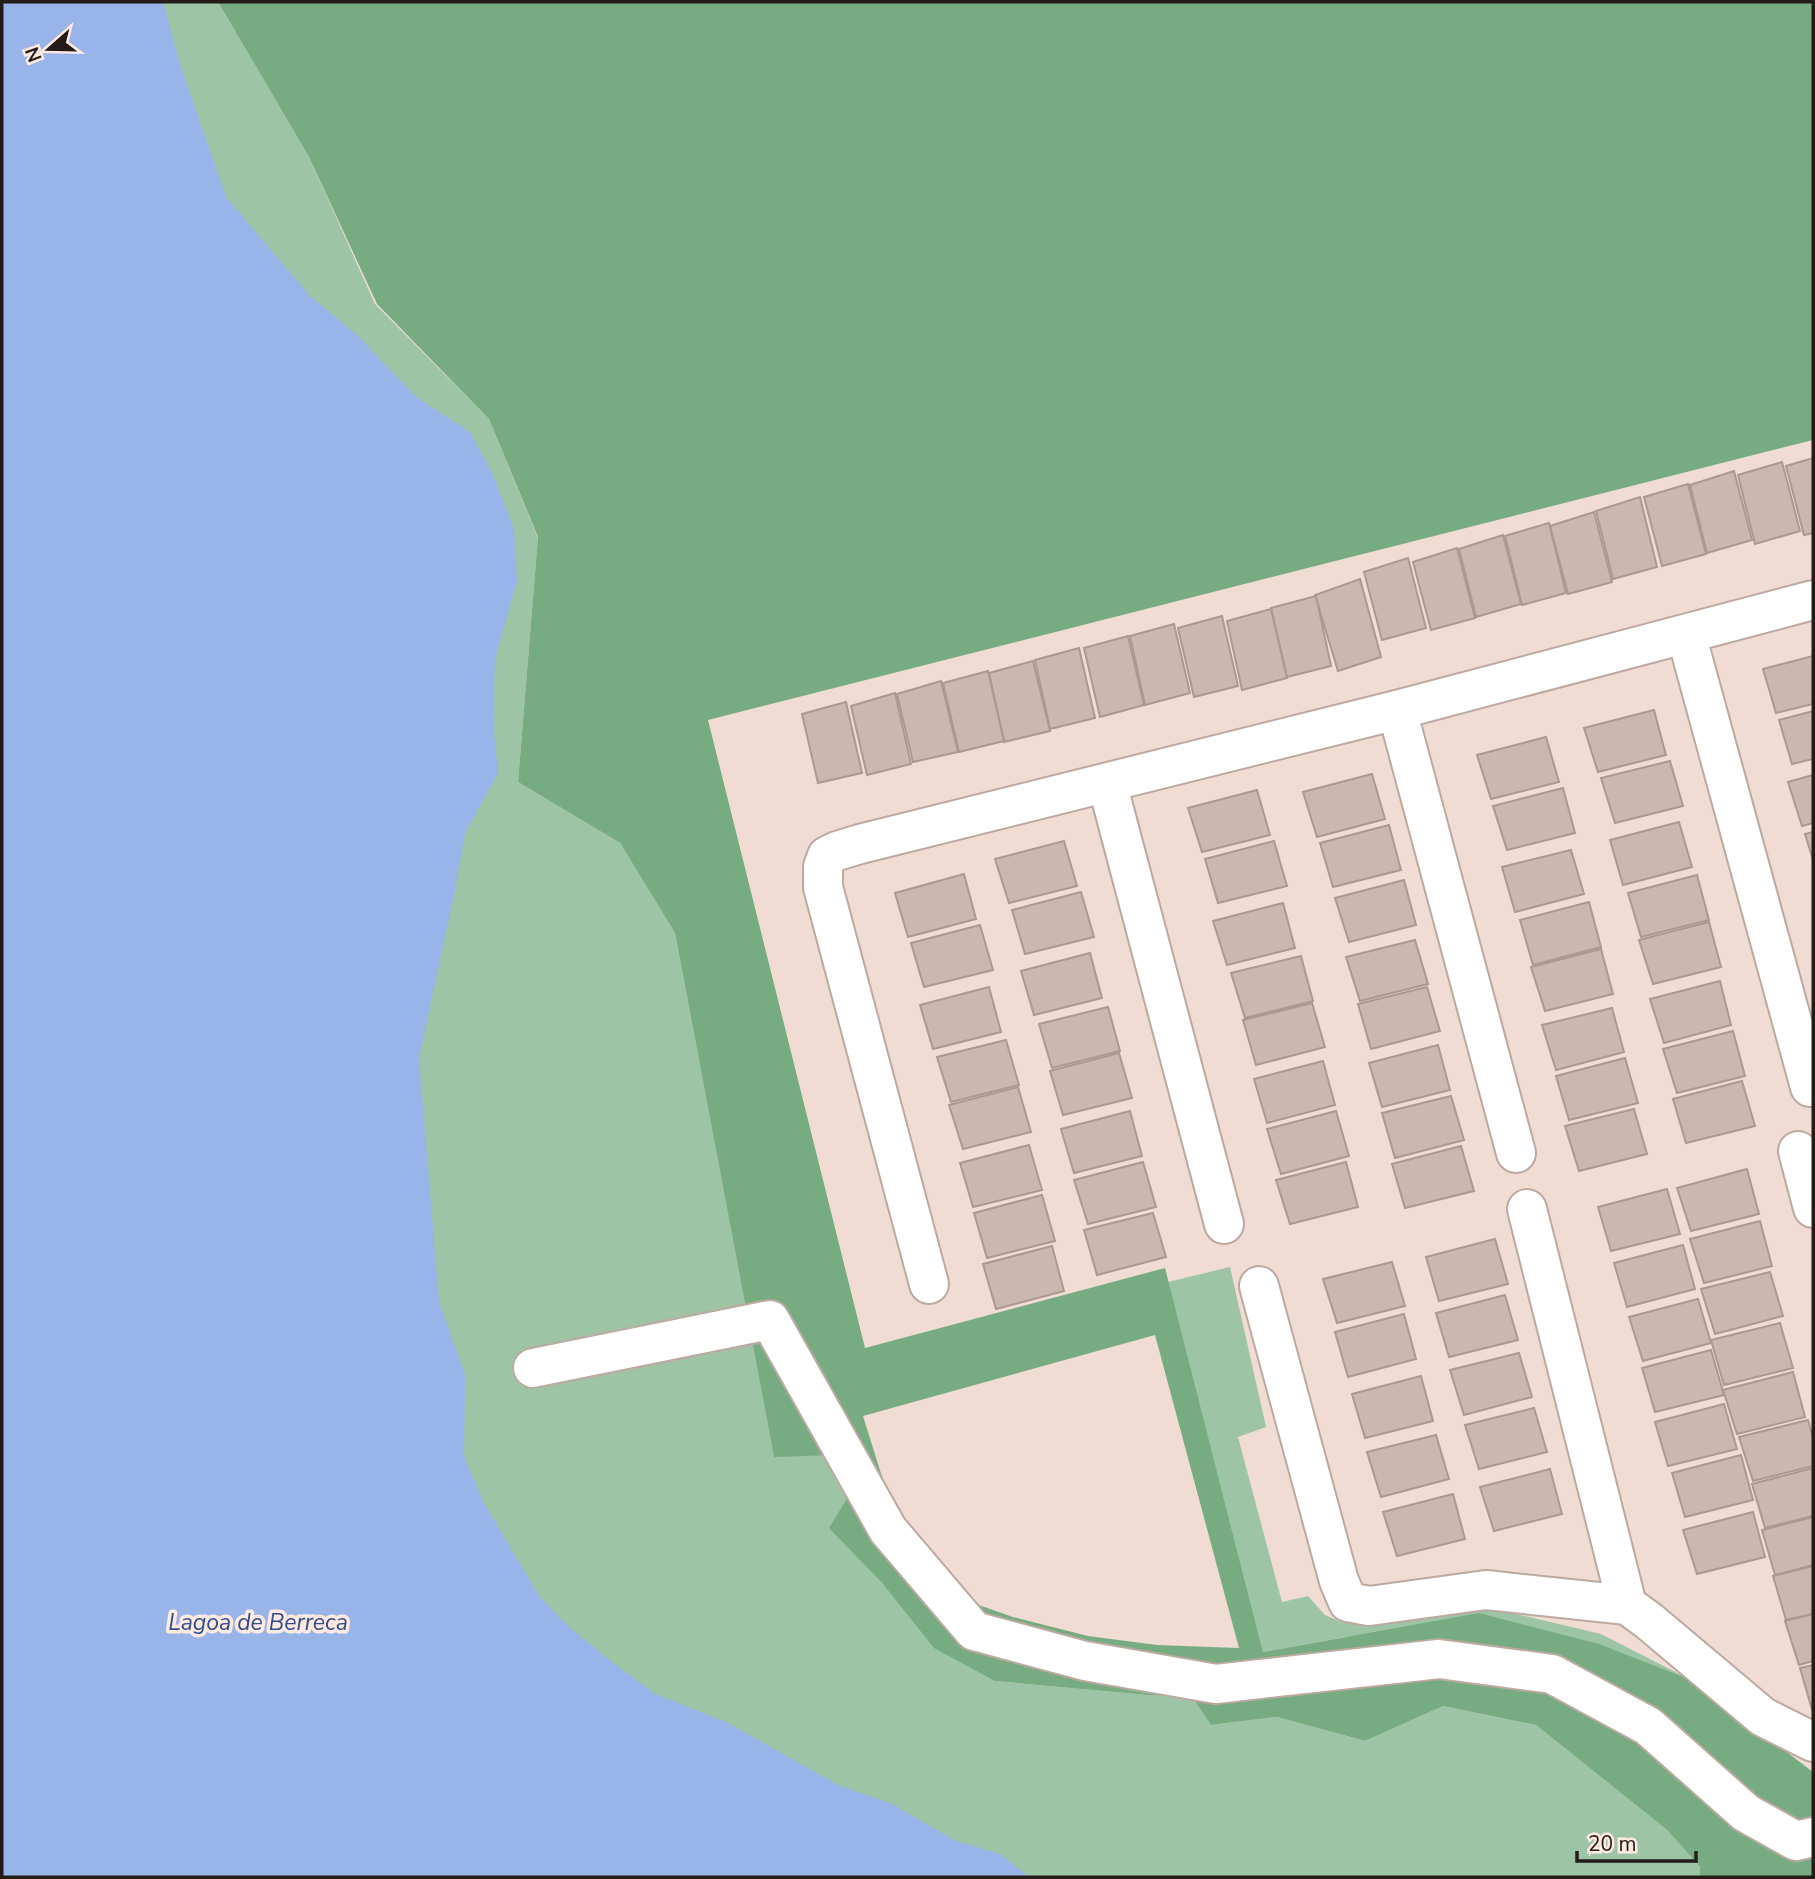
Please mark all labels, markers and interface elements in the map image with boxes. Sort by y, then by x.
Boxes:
north arrow [14,14,84,84]
text: N [19,43,49,66]
water label: Lagoa de Berreca [168,1607,348,1638]
scale bar [1577,1820,1696,1864]
text: 20 m [1588,1830,1637,1858]

